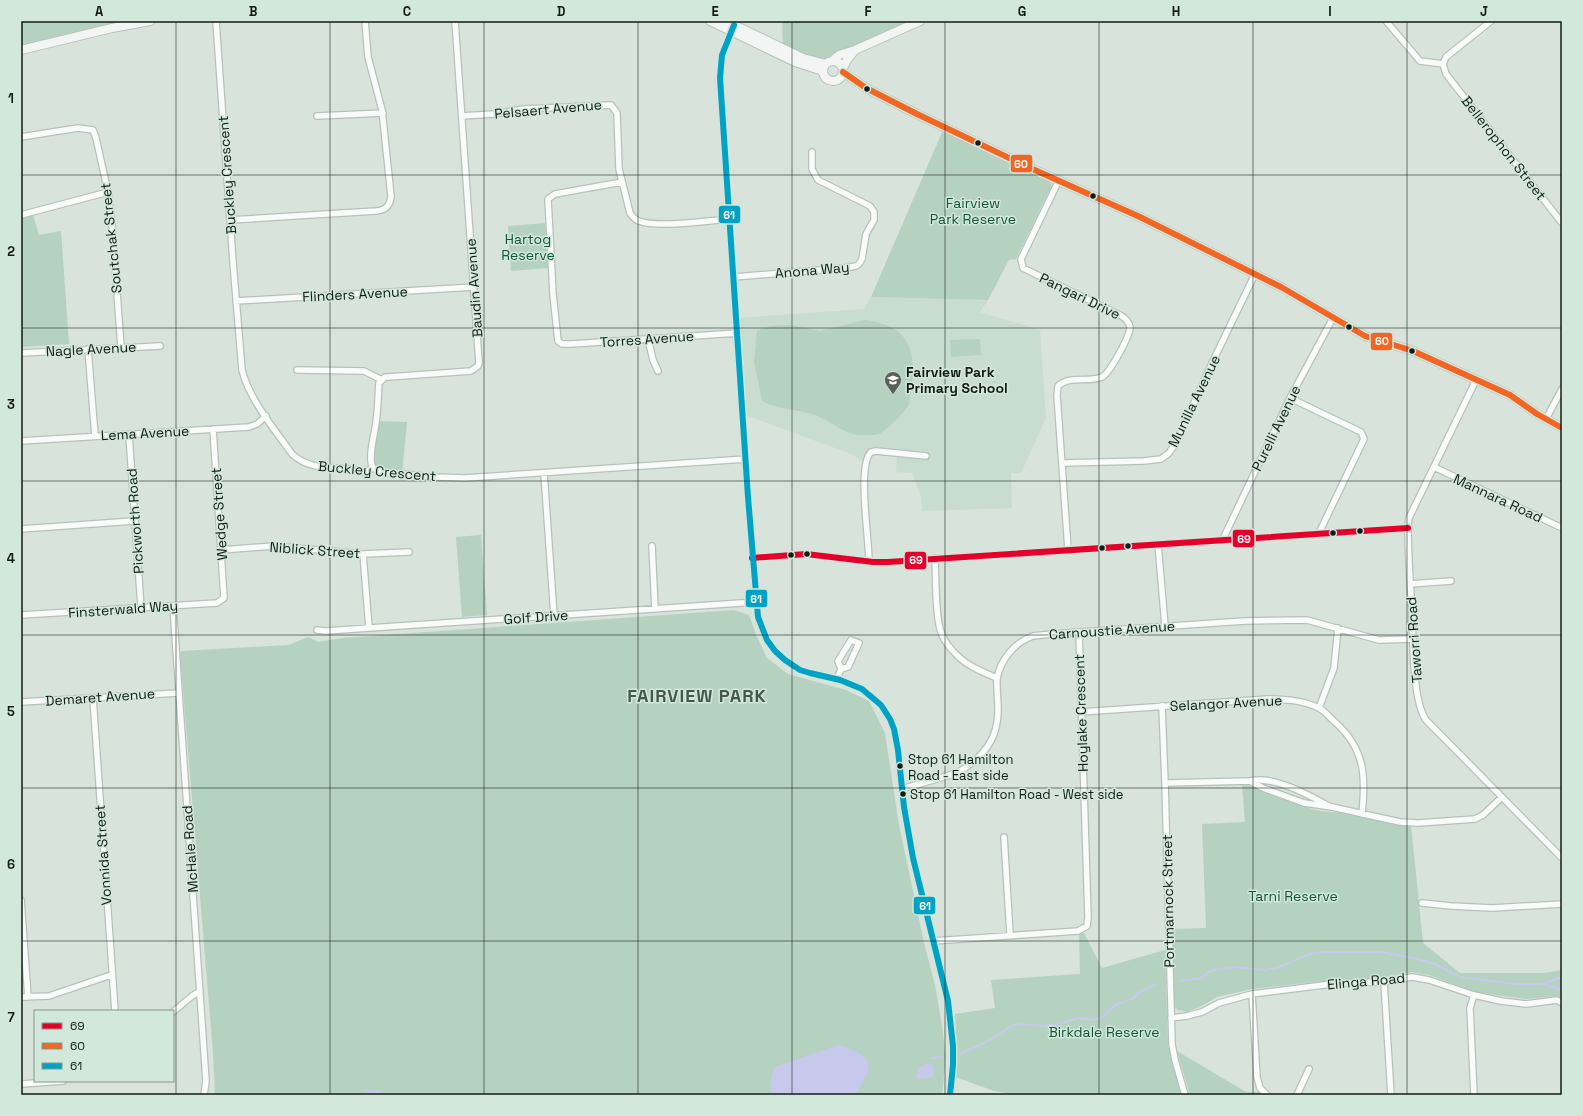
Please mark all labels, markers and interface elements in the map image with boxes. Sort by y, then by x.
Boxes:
text: A [95,3,104,20]
text: B [249,3,258,20]
text: C [403,3,411,20]
text: D [557,3,566,20]
text: E [711,3,719,20]
text: F [865,3,872,20]
text: G [1018,3,1026,20]
text: H [1172,3,1180,20]
text: I [1328,3,1332,20]
text: J [1480,3,1488,20]
unlabelled marker [862,84,872,94]
text: 1 [8,90,14,107]
street label: Bellerophon Street [1458,92,1550,204]
street label: Pelsaert Avenue [493,95,603,123]
street label: Buckley Crescent [214,115,240,235]
unlabelled marker [973,138,983,148]
line badge: 60 [1010,154,1033,173]
text: 60 [1014,157,1028,171]
street label: Soutchak Street [96,182,126,294]
unlabelled marker [1088,191,1098,201]
park label: Fairview Park Reserve [930,194,1016,228]
line badge: 61 [718,205,741,224]
text: 61 [723,208,735,222]
park label: Hartog Reserve [501,230,555,264]
street label: Baudin Avenue [462,238,486,338]
text: 2 [7,243,15,260]
street label: Anona Way [774,258,850,282]
street label: Pangari Drive [1037,269,1123,323]
street label: Flinders Avenue [302,282,408,306]
unlabelled marker [1344,322,1354,332]
street label: Torres Avenue [599,327,695,351]
line badge: 60 [1370,332,1393,351]
text: 60 [1375,334,1389,348]
street label: Nagle Avenue [45,338,137,360]
unlabelled marker [1407,346,1417,356]
street label: Munilla Avenue [1164,352,1224,450]
place label: Fairview Park Primary School [906,363,1008,397]
school or university icon: Fairview Park Primary School [883,370,903,395]
street label: Purelli Avenue [1247,382,1305,474]
text: 3 [7,396,15,413]
street label: Lema Avenue [100,422,190,444]
street label: Buckley Crescent [317,457,437,485]
street label: Wedge Street [207,467,231,561]
street label: Pickworth Road [122,468,148,574]
street label: Mannara Road [1450,469,1546,527]
unlabelled marker [1355,526,1365,536]
unlabelled marker [1328,528,1338,538]
line badge: 69 [1232,529,1255,548]
text: 69 [1237,532,1251,546]
street label: Niblick Street [269,538,361,562]
unlabelled marker [1123,541,1133,551]
unlabelled marker [1097,543,1107,553]
unlabelled marker [802,549,812,559]
text: 4 [7,550,15,567]
unlabelled marker [786,550,796,560]
line badge: 69 [904,551,927,570]
text: 69 [909,553,923,567]
line badge: 61 [745,589,768,608]
text: 61 [750,592,762,606]
street label: Finsterwald Way [67,596,179,622]
street label: Taworri Road [1402,596,1426,684]
street label: Golf Drive [503,606,569,628]
street label: Carnoustie Avenue [1048,617,1176,643]
street label: Hoylake Crescent [1070,654,1092,772]
street label: Demaret Avenue [45,684,155,710]
district label: FAIRVIEW PARK [627,684,767,707]
street label: Selangor Avenue [1169,691,1283,715]
text: 5 [7,703,15,720]
place label: Stop 61 Hamilton Road - East side [908,751,1013,784]
marker: Stop 61 Hamilton Road - East side [895,761,905,771]
place label: Stop 61 Hamilton Road - West side [910,786,1124,803]
marker: Stop 61 Hamilton Road - West side [898,789,908,799]
street label: Vonnida Street [91,804,115,906]
street label: McHale Road [178,805,202,893]
street label: Portmarnock Street [1158,834,1178,968]
text: 6 [7,856,15,873]
park label: Tarni Reserve [1248,887,1338,905]
line badge: 61 [913,896,936,915]
text: 61 [919,899,931,913]
street label: Elinga Road [1326,969,1406,993]
text: 7 [7,1009,15,1026]
legend [34,1010,174,1082]
text: 69 [70,1018,85,1034]
park label: Birkdale Reserve [1048,1023,1160,1041]
text: 60 [70,1038,85,1054]
text: 61 [70,1058,82,1074]

